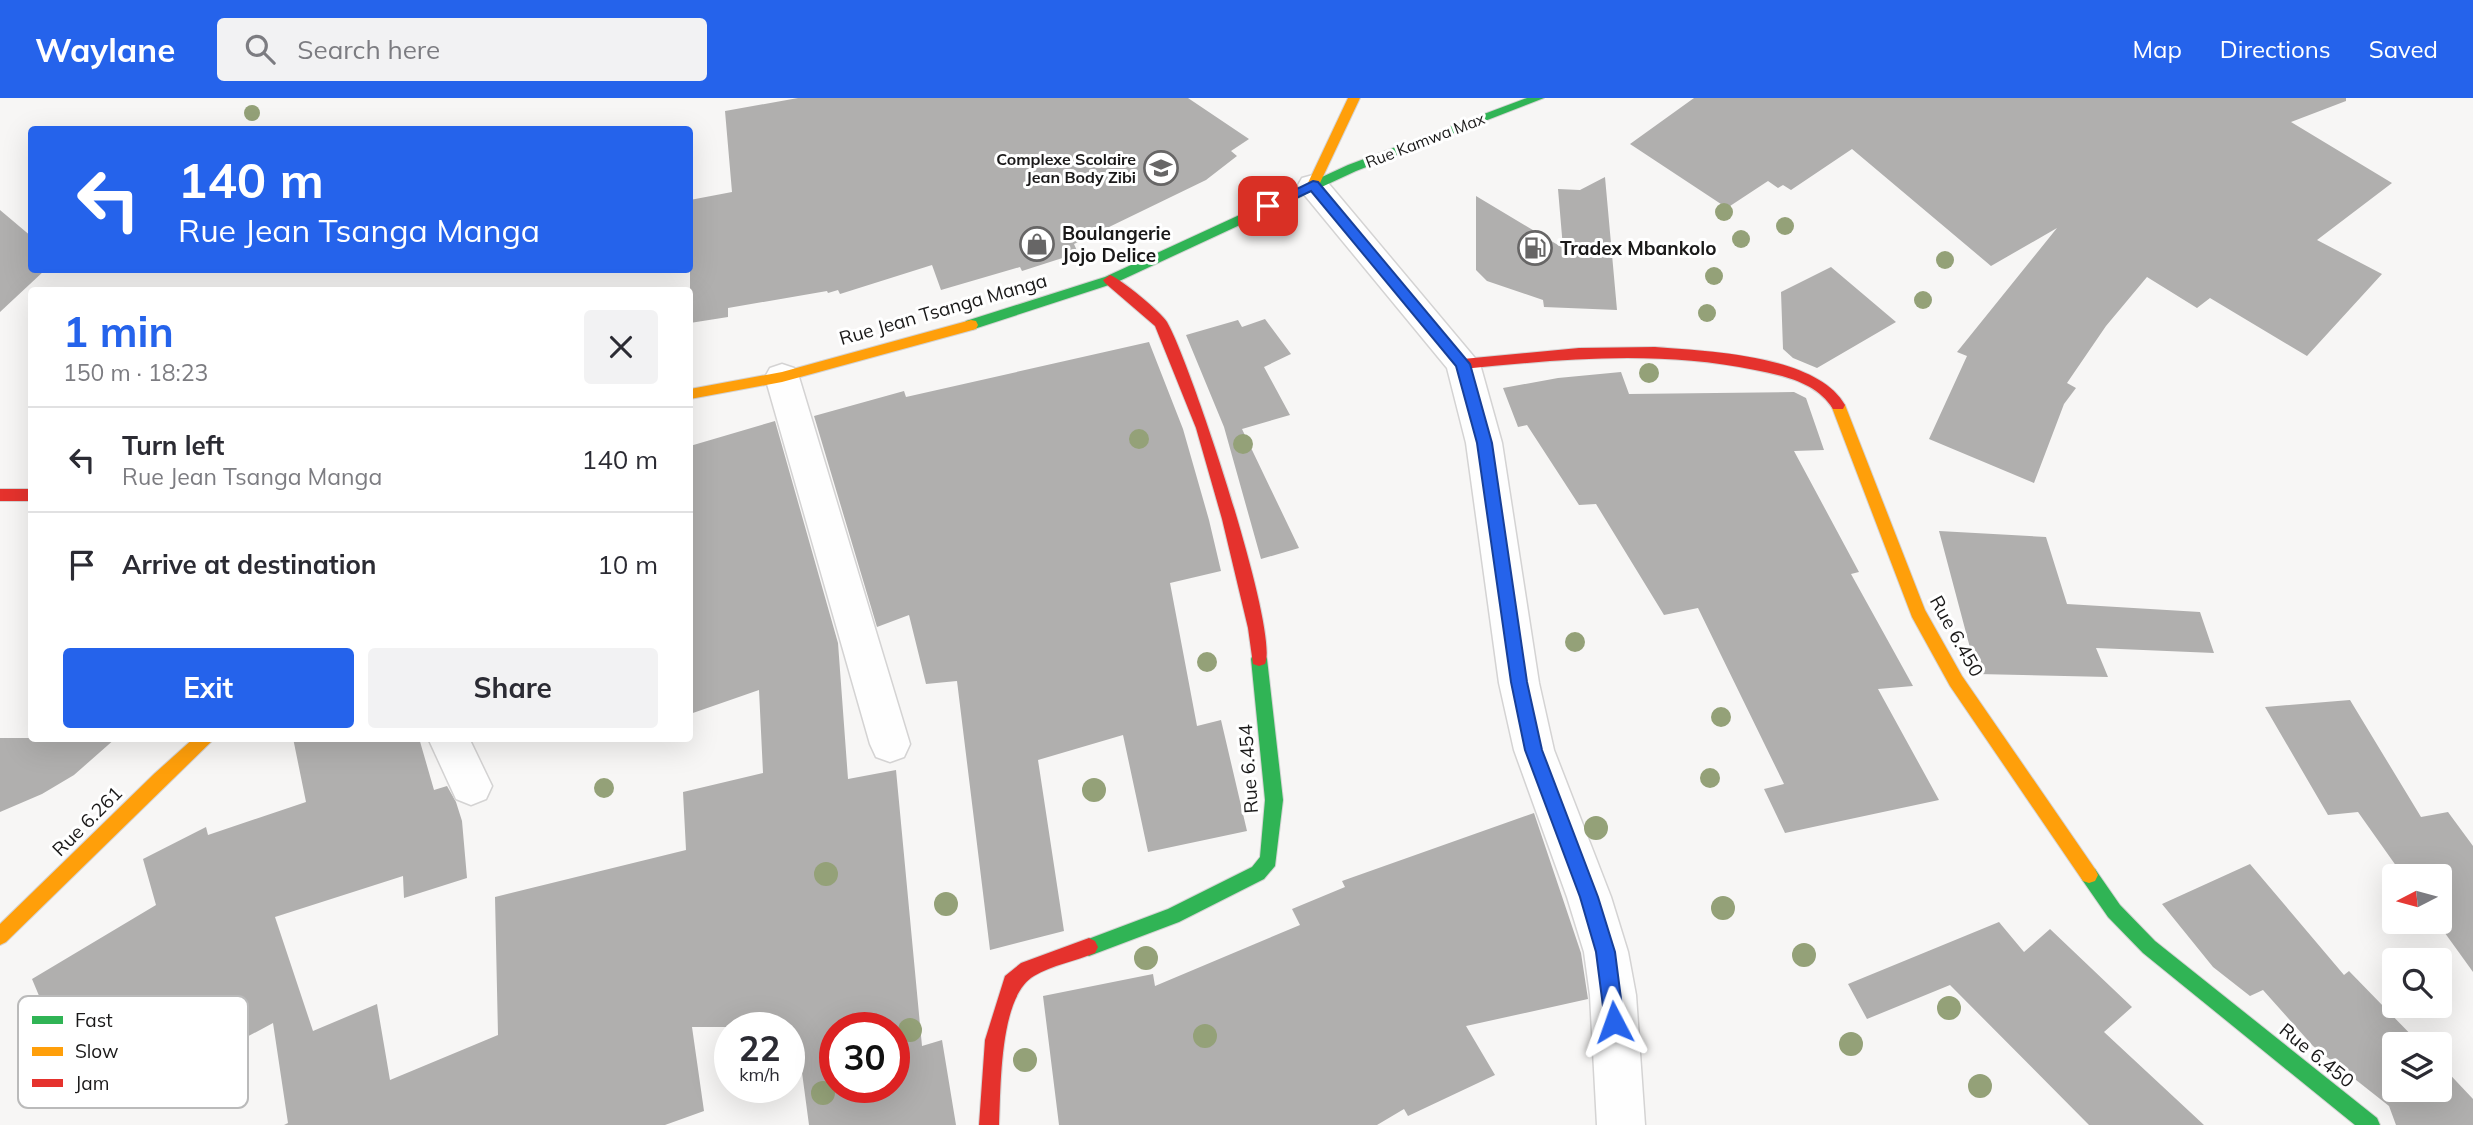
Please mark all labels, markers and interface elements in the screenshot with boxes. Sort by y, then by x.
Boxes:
search box [217,18,707,81]
text: Waylane [35,29,175,70]
icon: search [241,30,279,68]
text: Search here [297,33,440,66]
text: Map [2132,34,2182,64]
text: Directions [2220,34,2331,64]
text: Saved [2369,34,2438,64]
street label: Rue Kamwa Max [1362,108,1488,172]
text: 140 m [178,149,324,210]
place label: Complexe Scolaire Jean Body Zibi [996,149,1136,187]
school or university icon: Complexe Scolaire Jean Body Zibi [1142,149,1180,187]
icon: left [63,154,154,245]
pin [1238,176,1298,236]
icon: arrive [1249,187,1287,225]
text: Rue Jean Tsanga Manga [178,210,540,250]
place label: Boulangerie Jojo Delice [1062,221,1171,267]
shop icon: Boulangerie Jojo Delice [1018,225,1056,263]
fuel station icon: Tradex Mbankolo [1516,229,1554,267]
place label: Tradex Mbankolo [1560,236,1717,260]
street label: Rue Jean Tsanga Manga [836,268,1050,350]
text: 1 min [63,305,174,358]
button: close [584,310,658,384]
text: 150 m · 18:23 [63,358,208,387]
text: Turn left [122,429,224,462]
icon: left [63,441,101,479]
text: 140 m [582,443,658,476]
text: Rue Jean Tsanga Manga [122,462,382,491]
icon: arrive [63,546,101,584]
text: Arrive at destination [122,548,377,581]
text: 10 m [597,548,658,581]
street label: Rue 6.450 [1925,591,1989,681]
button: Exit [63,648,354,728]
button: Share [368,648,658,728]
street label: Rue 6.454 [1233,724,1263,814]
street label: Rue 6.261 [47,781,127,861]
north arrow [2382,864,2452,934]
map controls [2382,864,2452,1102]
button: search [2382,948,2452,1018]
position arrow [1577,985,1651,1059]
legend [18,996,248,1108]
text: Fast [75,1008,113,1032]
speed limit sign: 30 [819,1012,910,1103]
street label: Rue 6.450 [2275,1018,2359,1092]
text: 22 [738,1026,781,1070]
button: layers [2382,1032,2452,1102]
text: Slow [75,1039,119,1063]
text: km/h [739,1063,780,1086]
text: Jam [75,1071,109,1095]

